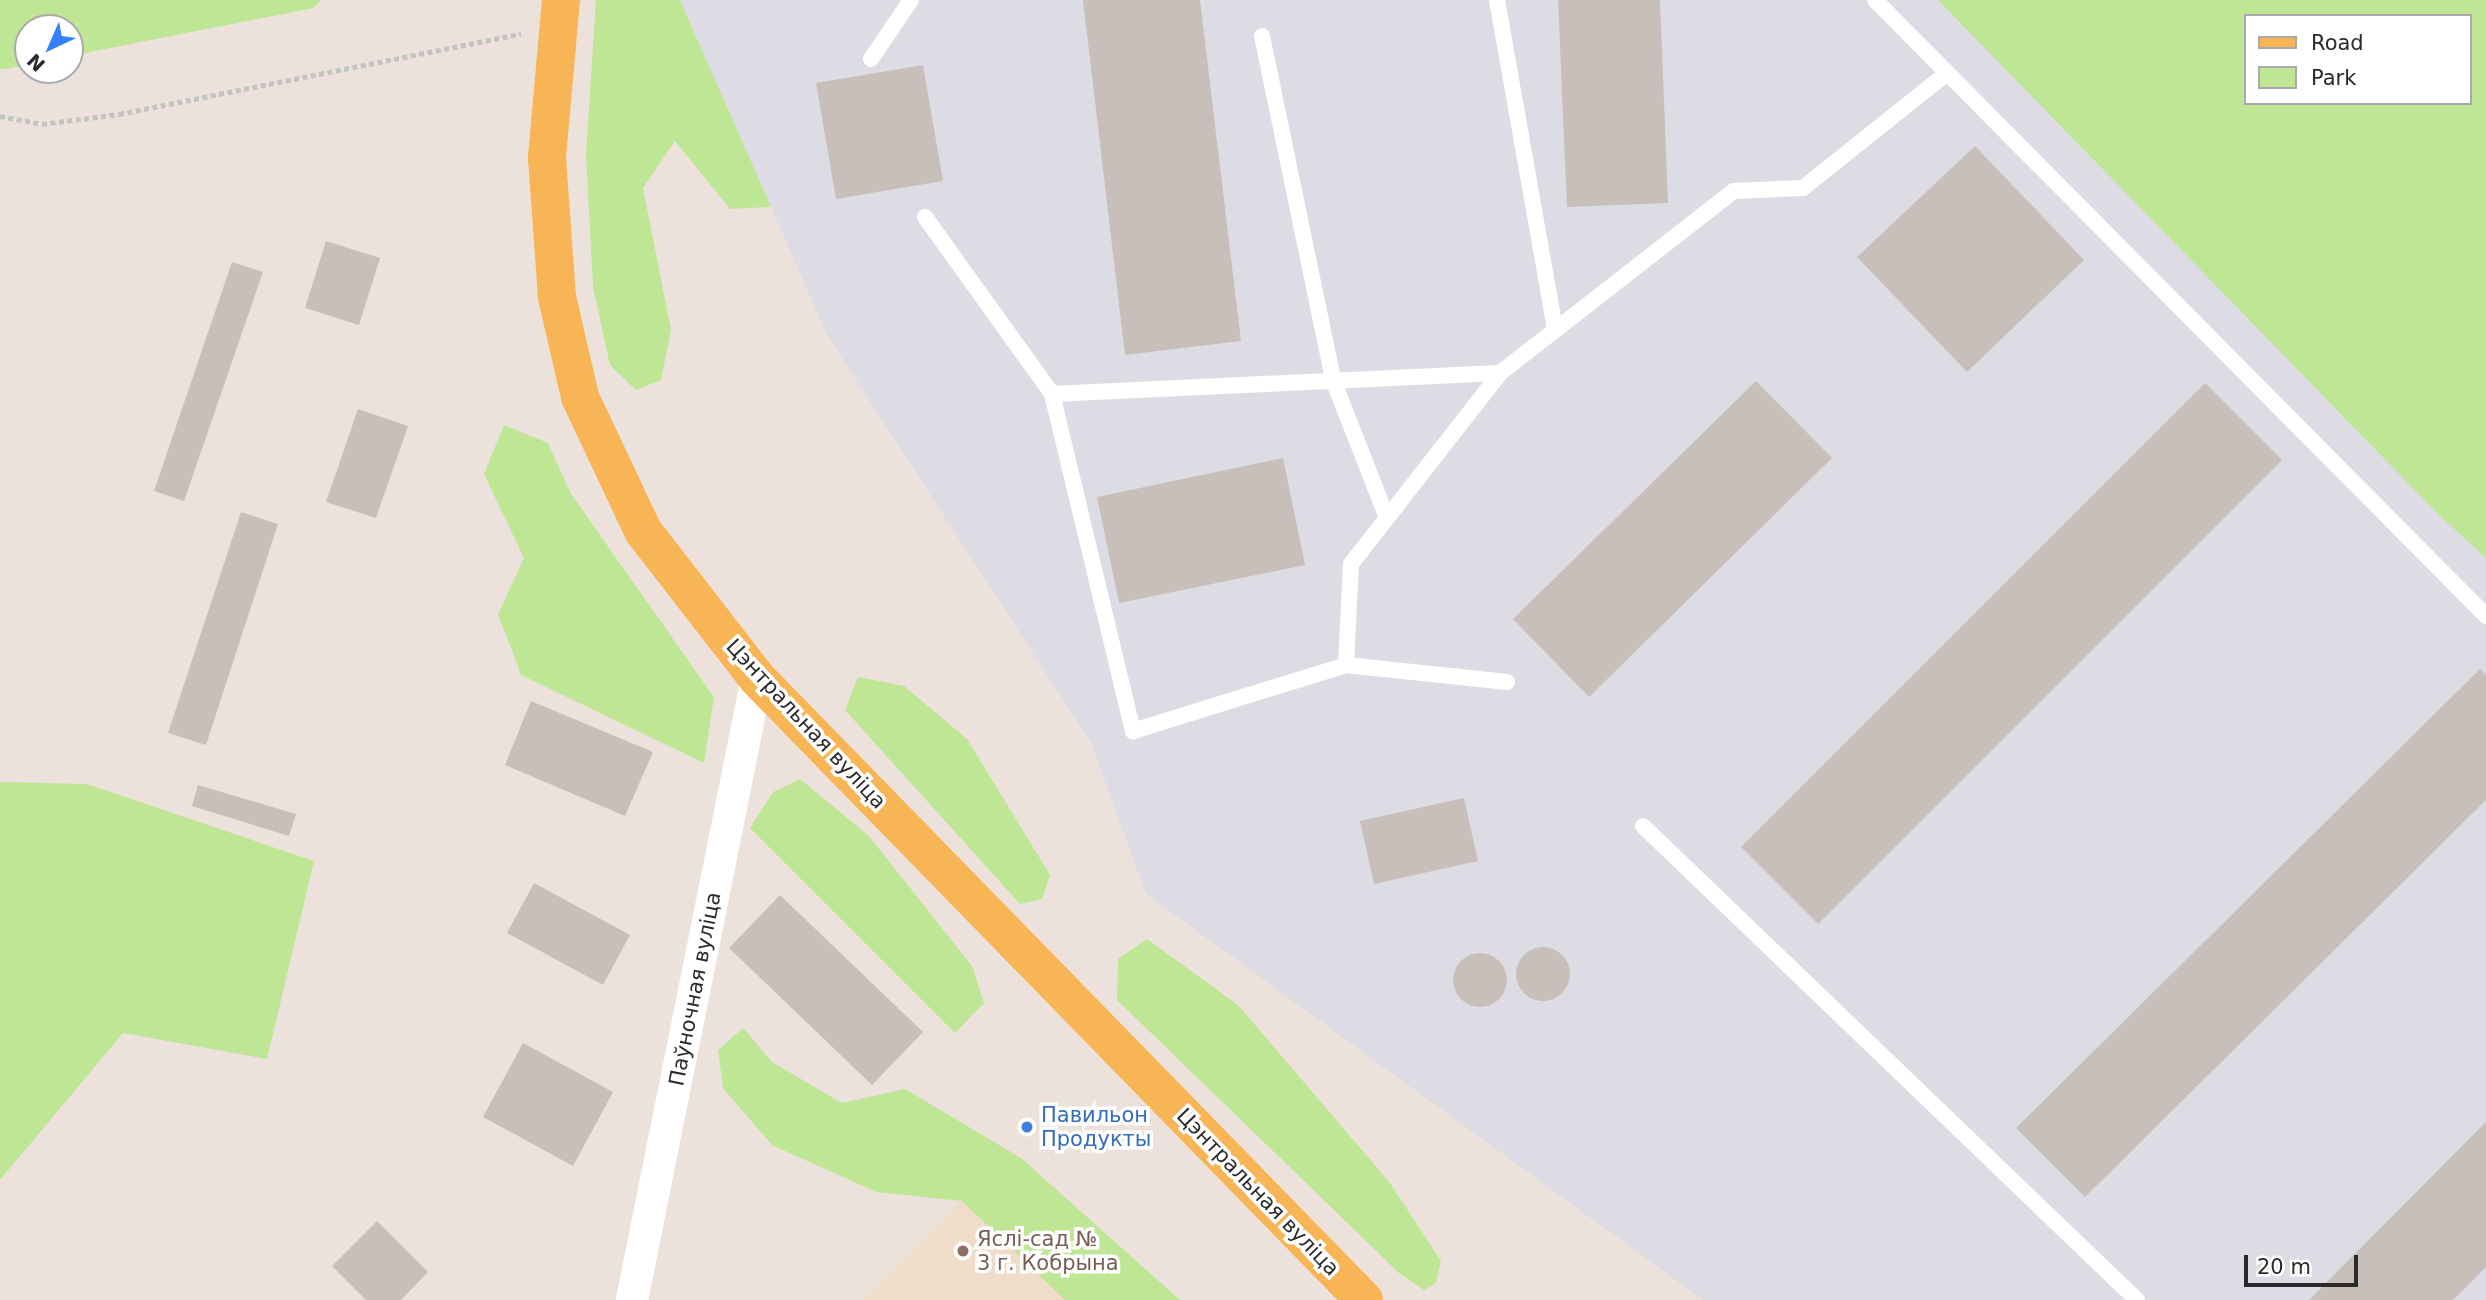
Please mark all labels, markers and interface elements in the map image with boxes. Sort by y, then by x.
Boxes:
north arrow [14,14,84,84]
legend [2244,14,2472,105]
text: Road [2311,31,2364,55]
text: N [22,49,49,76]
text: Park [2311,66,2356,90]
street label: Цэнтральная вуліца [721,634,891,814]
street label: Паўночная вуліца [664,890,726,1088]
place label: Павильон Продукты [1041,1102,1151,1152]
street label: Цэнтральная вуліца [1172,1103,1344,1281]
marker: Павильон Продукты [1019,1119,1035,1135]
place label: Яслі-сад № 3 г. Кобрына [977,1226,1119,1276]
scale bar [2248,1240,2362,1284]
marker: Яслі-сад № 3 г. Кобрына [955,1243,971,1259]
text: 20 m [2257,1255,2311,1279]

